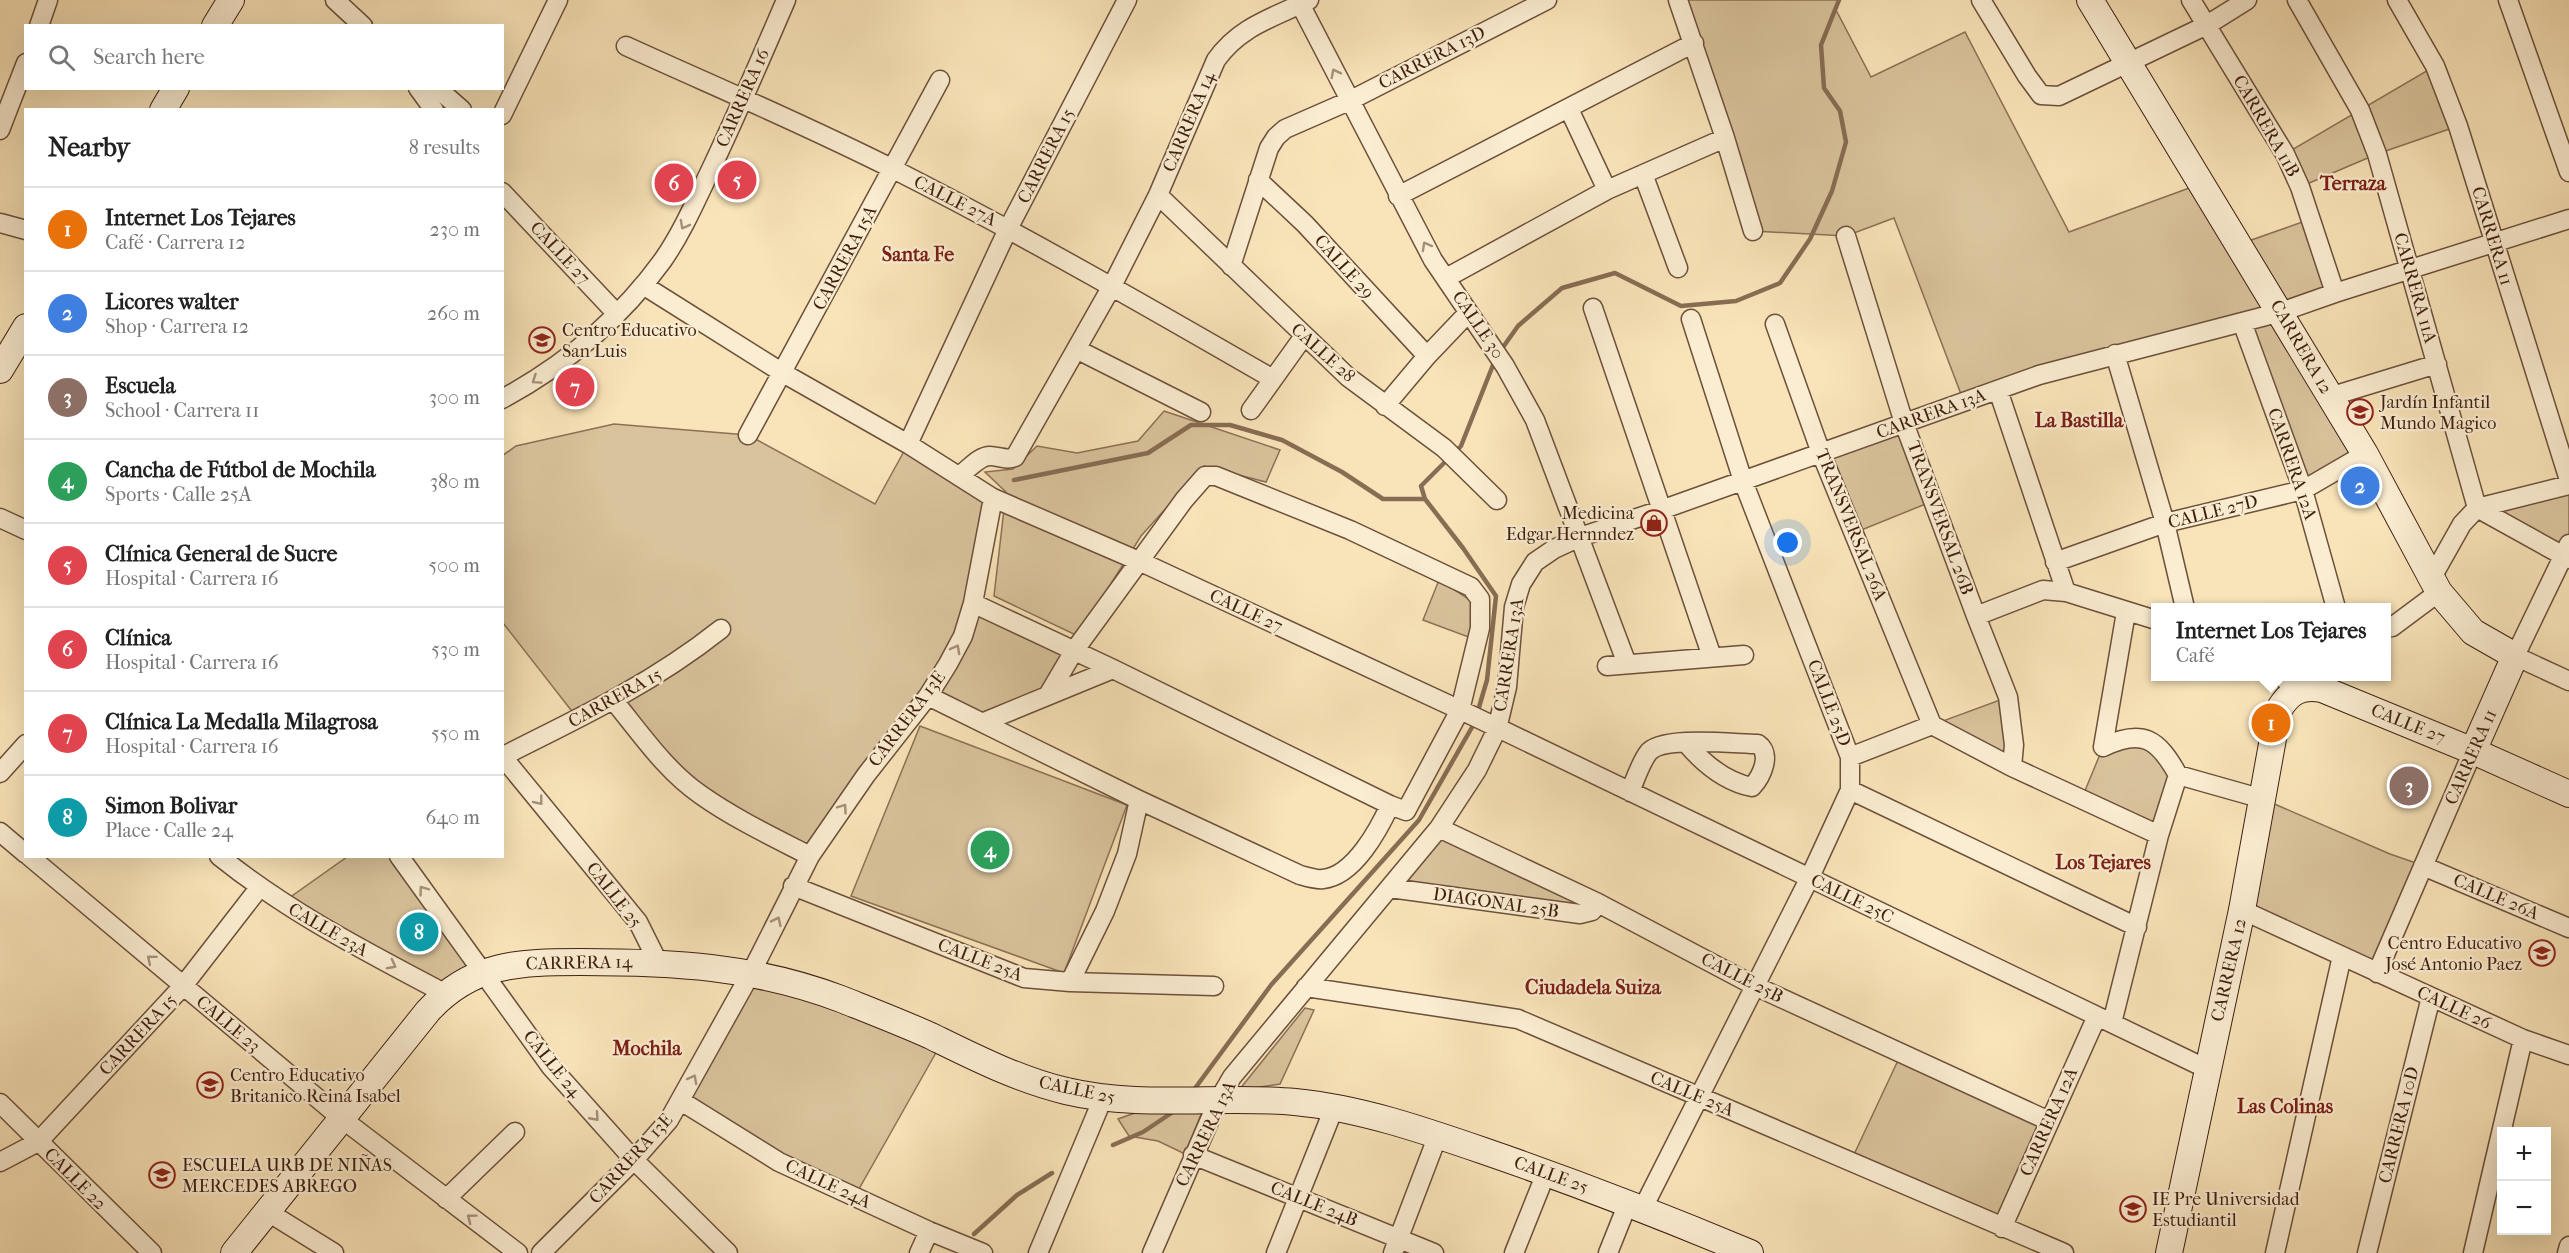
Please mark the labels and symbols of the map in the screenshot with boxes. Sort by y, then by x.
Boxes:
street label: CARRERA 13D [1375,22,1489,94]
street label: CARRERA 16 [712,45,774,150]
street label: CARRERA 14 [1159,69,1220,175]
one-way arrow [1331,69,1343,80]
street label: CARRERA 11B [2228,71,2304,181]
street label: CARRERA 15 [1013,105,1079,207]
pin: 5 [718,158,756,202]
pin: 6 [654,160,694,206]
street label: CALLE 27A [910,171,1000,231]
district label: Terraza [2319,172,2387,195]
street label: CARRERA 11 [2467,184,2517,288]
street label: CARRERA 15A [809,202,881,314]
street label: CALLE 27 [526,217,595,289]
one-way arrow [679,219,691,230]
street label: CARRERA 11A [2389,230,2441,346]
street label: CALLE 29 [1310,231,1378,303]
one-way arrow [1422,242,1433,252]
district label: Santa Fe [882,243,954,266]
street label: CALLE 30 [1448,287,1508,363]
street label: CARRERA 12 [2266,296,2336,398]
street label: CALLE 28 [1287,319,1359,387]
place label: Centro Educativo San Luis [562,320,697,362]
school or university icon: Centro Educativo San Luis [527,325,557,355]
pin: 7 [556,364,594,410]
one-way arrow [531,373,542,384]
street label: CARRERA 13A [1873,384,1989,444]
place label: Jardín Infantil Mundo Magico [2378,392,2496,434]
school or university icon: Jardín Infantil Mundo Magico [2345,397,2375,427]
street label: CARRERA 12A [2263,405,2321,523]
district label: La Bastilla [2035,409,2124,432]
street label: TRANSVERSAL 26B [1902,438,1978,598]
street label: TRANSVERSAL 26A [1811,446,1891,604]
pin: 2 [2340,464,2380,508]
street label: CALLE 27D [2166,491,2260,533]
place label: Medicina Edgar Hernndez [1506,503,1635,545]
shop icon: Medicina Edgar Hernndez [1639,508,1669,538]
your location [1773,528,1802,557]
street label: CALLE 27 [1206,585,1286,637]
street label: CARRERA 13A [1490,596,1528,713]
one-way arrow [949,645,960,655]
street label: CALLE 25D [1803,657,1855,749]
street label: CARRERA 15 [565,664,666,732]
street label: CARRERA 13E [864,667,950,771]
pin: 1 [2252,700,2290,746]
street label: CALLE 27 [2368,700,2448,749]
street label: CARRERA 11 [2441,706,2501,808]
pin: 3 [2390,764,2428,808]
one-way arrow [532,794,543,805]
one-way arrow [836,803,847,814]
pin: 4 [970,828,1010,872]
district label: Los Tejares [2055,851,2151,874]
street label: CALLE 25 [582,858,646,932]
street label: CALLE 25C [1807,870,1897,928]
street label: CALLE 26A [2450,870,2542,925]
street label: DIAGONAL 25B [1432,884,1560,922]
one-way arrow [420,885,431,896]
street label: CALLE 23A [284,899,372,961]
pin: 8 [400,910,438,954]
one-way arrow [769,916,781,927]
street label: CARRERA 12 [2207,916,2251,1024]
place label: Centro Educativo José Antonio Paez [2383,933,2522,975]
street label: CALLE 25A [935,934,1026,986]
school or university icon: Centro Educativo José Antonio Paez [2527,938,2557,968]
street label: CALLE 25B [1698,948,1786,1008]
street label: CARRERA 14 [526,952,633,974]
one-way arrow [147,956,158,967]
one-way arrow [386,958,397,969]
district label: Ciudadela Suiza [1525,976,1662,999]
street label: CALLE 26 [2414,982,2495,1034]
street label: CARRERA 15 [95,990,181,1080]
street label: CALLE 23 [192,991,264,1057]
street label: CALLE 24 [519,1026,586,1102]
district label: Mochila [612,1037,682,1060]
street label: CARRERA 12A [2016,1064,2082,1180]
place label: Centro Educativo Britanico Reina Isabel [230,1065,401,1107]
street label: CARRERA 10D [2374,1065,2424,1185]
street label: CALLE 25A [1647,1067,1737,1121]
school or university icon: Centro Educativo Britanico Reina Isabel [195,1070,225,1100]
street label: CALLE 25 [1037,1072,1117,1108]
one-way arrow [686,1075,697,1085]
street label: CARRERA 13A [1171,1077,1241,1190]
district label: Las Colinas [2237,1095,2334,1118]
street label: CARRERA 13E [585,1110,677,1208]
one-way arrow [588,1110,599,1121]
street label: CALLE 22 [40,1144,110,1214]
street label: CALLE 25 [1511,1152,1591,1198]
place label: ESCUELA URB DE NIÑAS MERCEDES ABREGO [182,1154,392,1197]
street label: CALLE 24A [782,1155,874,1213]
school or university icon: ESCUELA URB DE NIÑAS MERCEDES ABREGO [147,1160,177,1190]
street label: CALLE 24B [1267,1177,1361,1231]
place label: IE Pre Universidad Estudiantil [2152,1189,2300,1231]
school or university icon: IE Pre Universidad Estudiantil [2118,1194,2148,1224]
one-way arrow [467,1214,478,1225]

